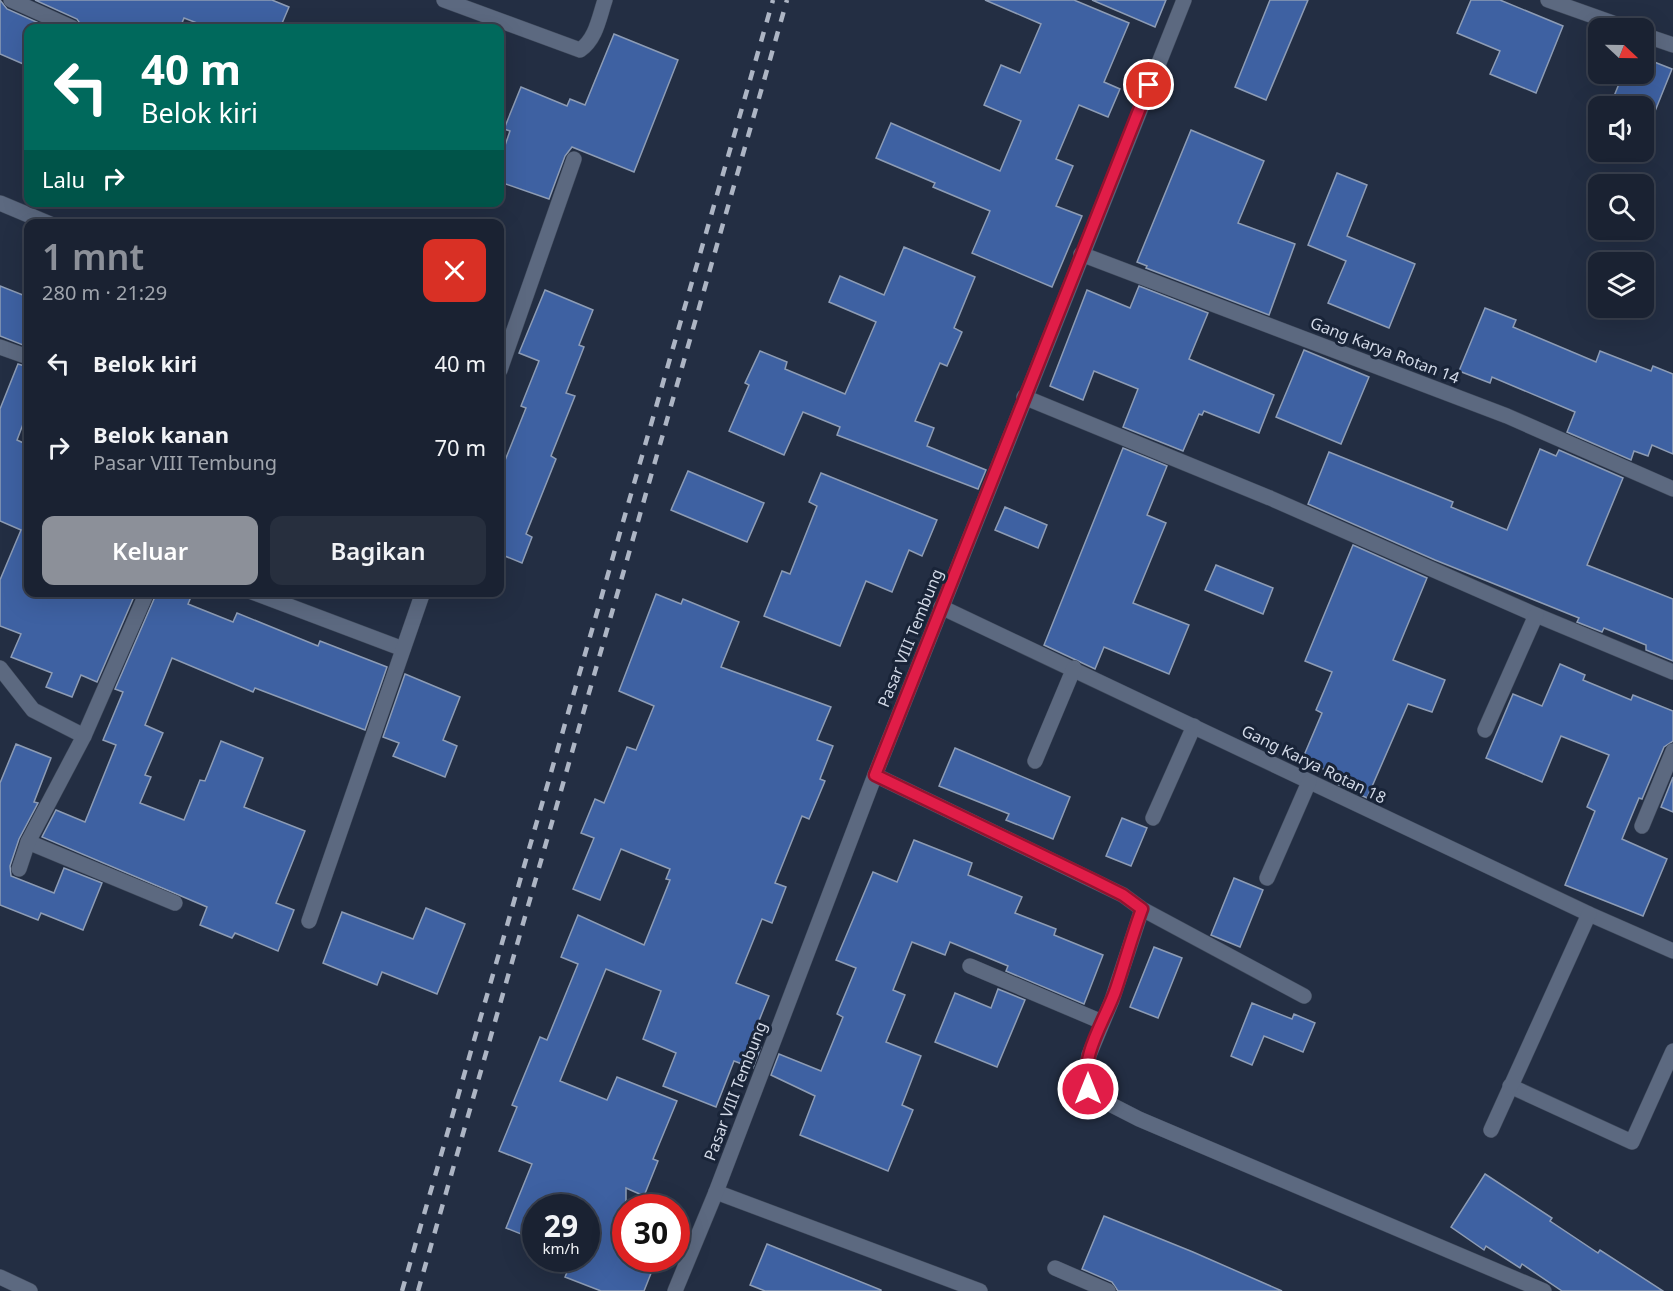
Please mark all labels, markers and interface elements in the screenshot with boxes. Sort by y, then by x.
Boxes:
north arrow [1588,18,1654,84]
map controls [1588,18,1654,318]
text: 40 m [141,40,241,97]
icon: left [42,48,120,126]
pin [1123,59,1174,110]
icon: arrive [1132,68,1165,101]
text: Belok kiri [141,94,258,131]
button: sound [1588,96,1654,162]
icon: right [97,162,130,195]
text: Lalu [42,164,85,194]
button: search [1588,174,1654,240]
text: 1 mnt [42,232,144,281]
button: close [423,239,486,302]
button: layers [1588,252,1654,318]
text: 280 m · 21:29 [42,279,167,306]
street label: Gang Karya Rotan 14 [1307,311,1463,389]
icon: left [42,347,75,380]
text: Belok kiri [93,348,197,378]
text: 40 m [435,348,486,378]
text: Belok kanan [93,419,229,449]
icon: right [42,431,75,464]
text: 70 m [435,432,486,462]
text: Pasar VIII Tembung [93,449,277,476]
button: Keluar [42,516,258,585]
button: Bagikan [270,516,486,585]
street label: Pasar VIII Tembung [872,566,948,710]
street label: Gang Karya Rotan 18 [1238,719,1390,809]
street label: Pasar VIII Tembung [698,1018,772,1164]
position arrow [1056,1057,1120,1121]
speed limit sign: 30 [612,1194,690,1272]
text: 29 [544,1205,578,1246]
text: km/h [543,1238,579,1258]

